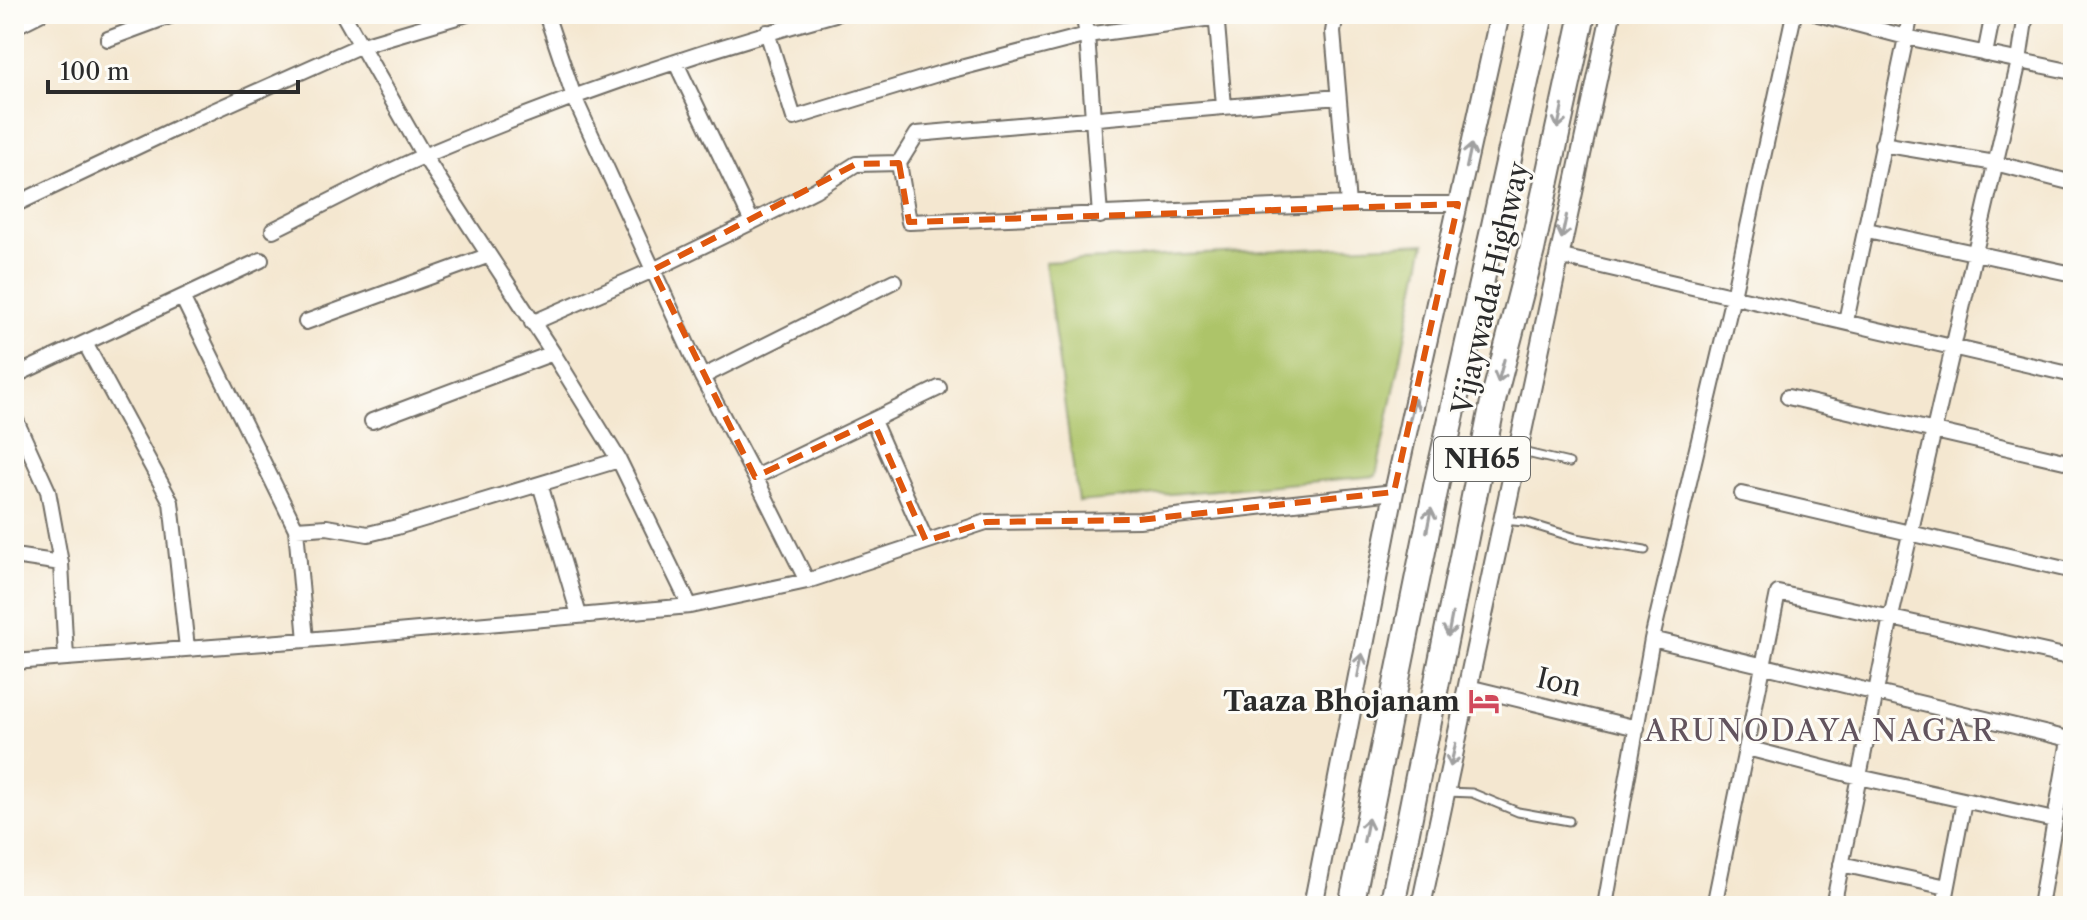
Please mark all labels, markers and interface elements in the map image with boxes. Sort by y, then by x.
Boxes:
scale bar [48,44,298,94]
text: 100 m [60,57,129,86]
one-way arrow [1552,104,1567,130]
one-way arrow [1462,144,1477,170]
street label: Vijaywada Highway [1444,158,1536,419]
one-way arrow [1556,214,1571,239]
one-way arrow [1493,357,1508,383]
one-way arrow [1405,398,1420,423]
road number: NH65 [1434,437,1530,481]
one-way arrow [1422,508,1437,533]
one-way arrow [1442,612,1457,638]
one-way arrow [1353,652,1368,678]
street label: Ion [1533,660,1585,704]
place label: Taaza Bhojanam [1223,684,1460,718]
hotel icon: Taaza Bhojanam [1467,684,1501,718]
district label: ARUNODAYA NAGAR [1643,712,1996,749]
one-way arrow [1445,742,1460,768]
one-way arrow [1359,817,1374,843]

